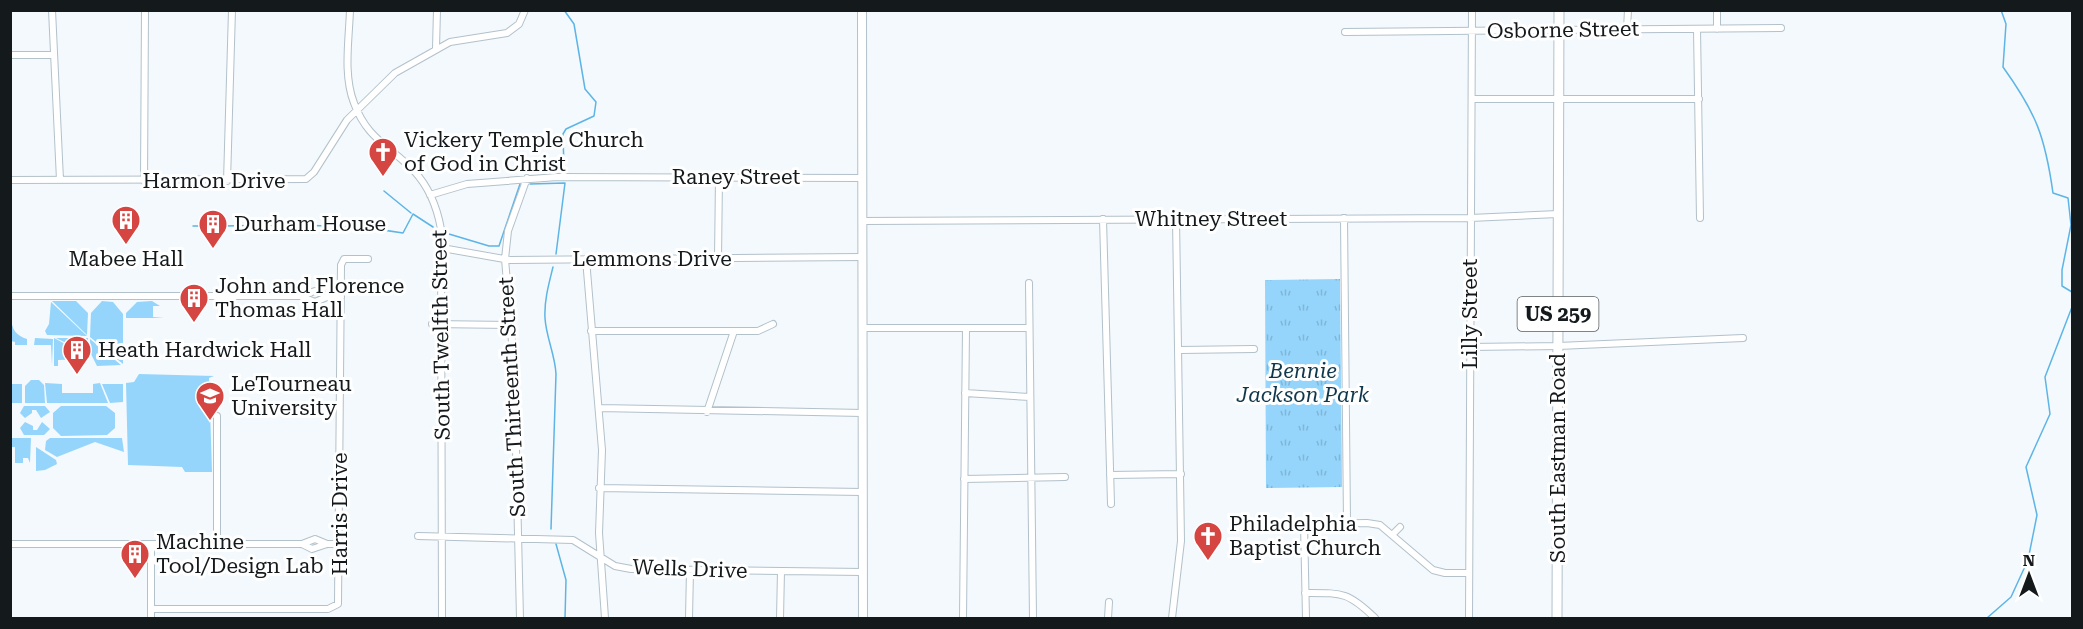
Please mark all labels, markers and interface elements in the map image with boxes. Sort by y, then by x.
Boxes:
street label: Osborne Street [1487,17,1640,43]
place label: Vickery Temple Church of God in Christ [404,128,644,176]
church icon: Vickery Temple Church of God in Christ [367,136,399,178]
street label: Raney Street [672,165,800,189]
street label: Harmon Drive [142,169,286,193]
building icon: Mabee Hall [110,204,142,246]
street label: Whitney Street [1135,207,1287,231]
building icon: Durham House [197,208,229,250]
place label: Durham House [234,212,386,236]
street label: South Twelfth Street [427,229,455,440]
place label: Mabee Hall [69,247,184,271]
street label: Lemmons Drive [572,247,732,271]
street label: Lilly Street [1458,259,1482,369]
place label: John and Florence Thomas Hall [215,274,404,322]
street label: South Thirteenth Street [494,276,530,518]
building icon: John and Florence Thomas Hall [178,282,210,324]
road number: US 259 [1518,297,1598,331]
building icon: Heath Hardwick Hall [61,334,93,376]
place label: Heath Hardwick Hall [98,338,312,362]
street label: South Eastman Road [1546,353,1570,563]
park label: Bennie Jackson Park [1236,359,1370,407]
place label: LeTourneau University [231,372,352,420]
school or university icon: LeTourneau University [194,380,226,422]
street label: Harris Drive [328,453,352,575]
place label: Philadelphia Baptist Church [1229,512,1381,560]
church icon: Philadelphia Baptist Church [1192,520,1224,562]
place label: Machine Tool/Design Lab [156,530,324,578]
building icon: Machine Tool/Design Lab [119,538,151,580]
north arrow [1999,545,2059,605]
text: N [2023,551,2035,570]
street label: Wells Drive [632,555,748,583]

